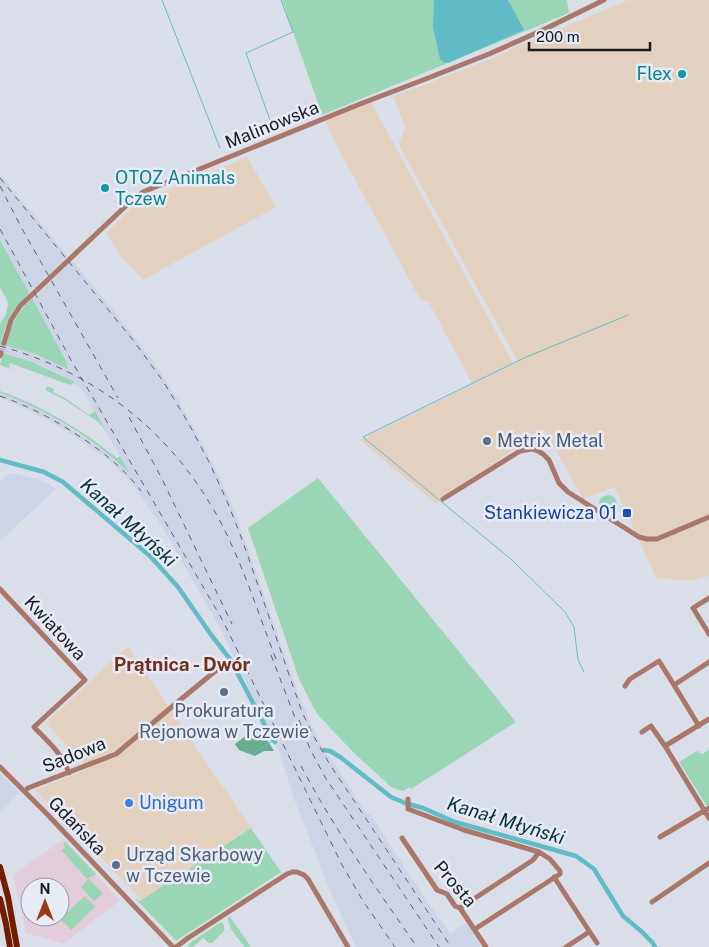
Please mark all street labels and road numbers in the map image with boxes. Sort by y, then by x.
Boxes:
street label: Malinowska [222,96,322,153]
street label: Kwiatowa [20,591,90,664]
street label: Sadowa [39,732,109,777]
street label: Gdańska [44,792,110,859]
street label: Prosta [430,856,481,911]

